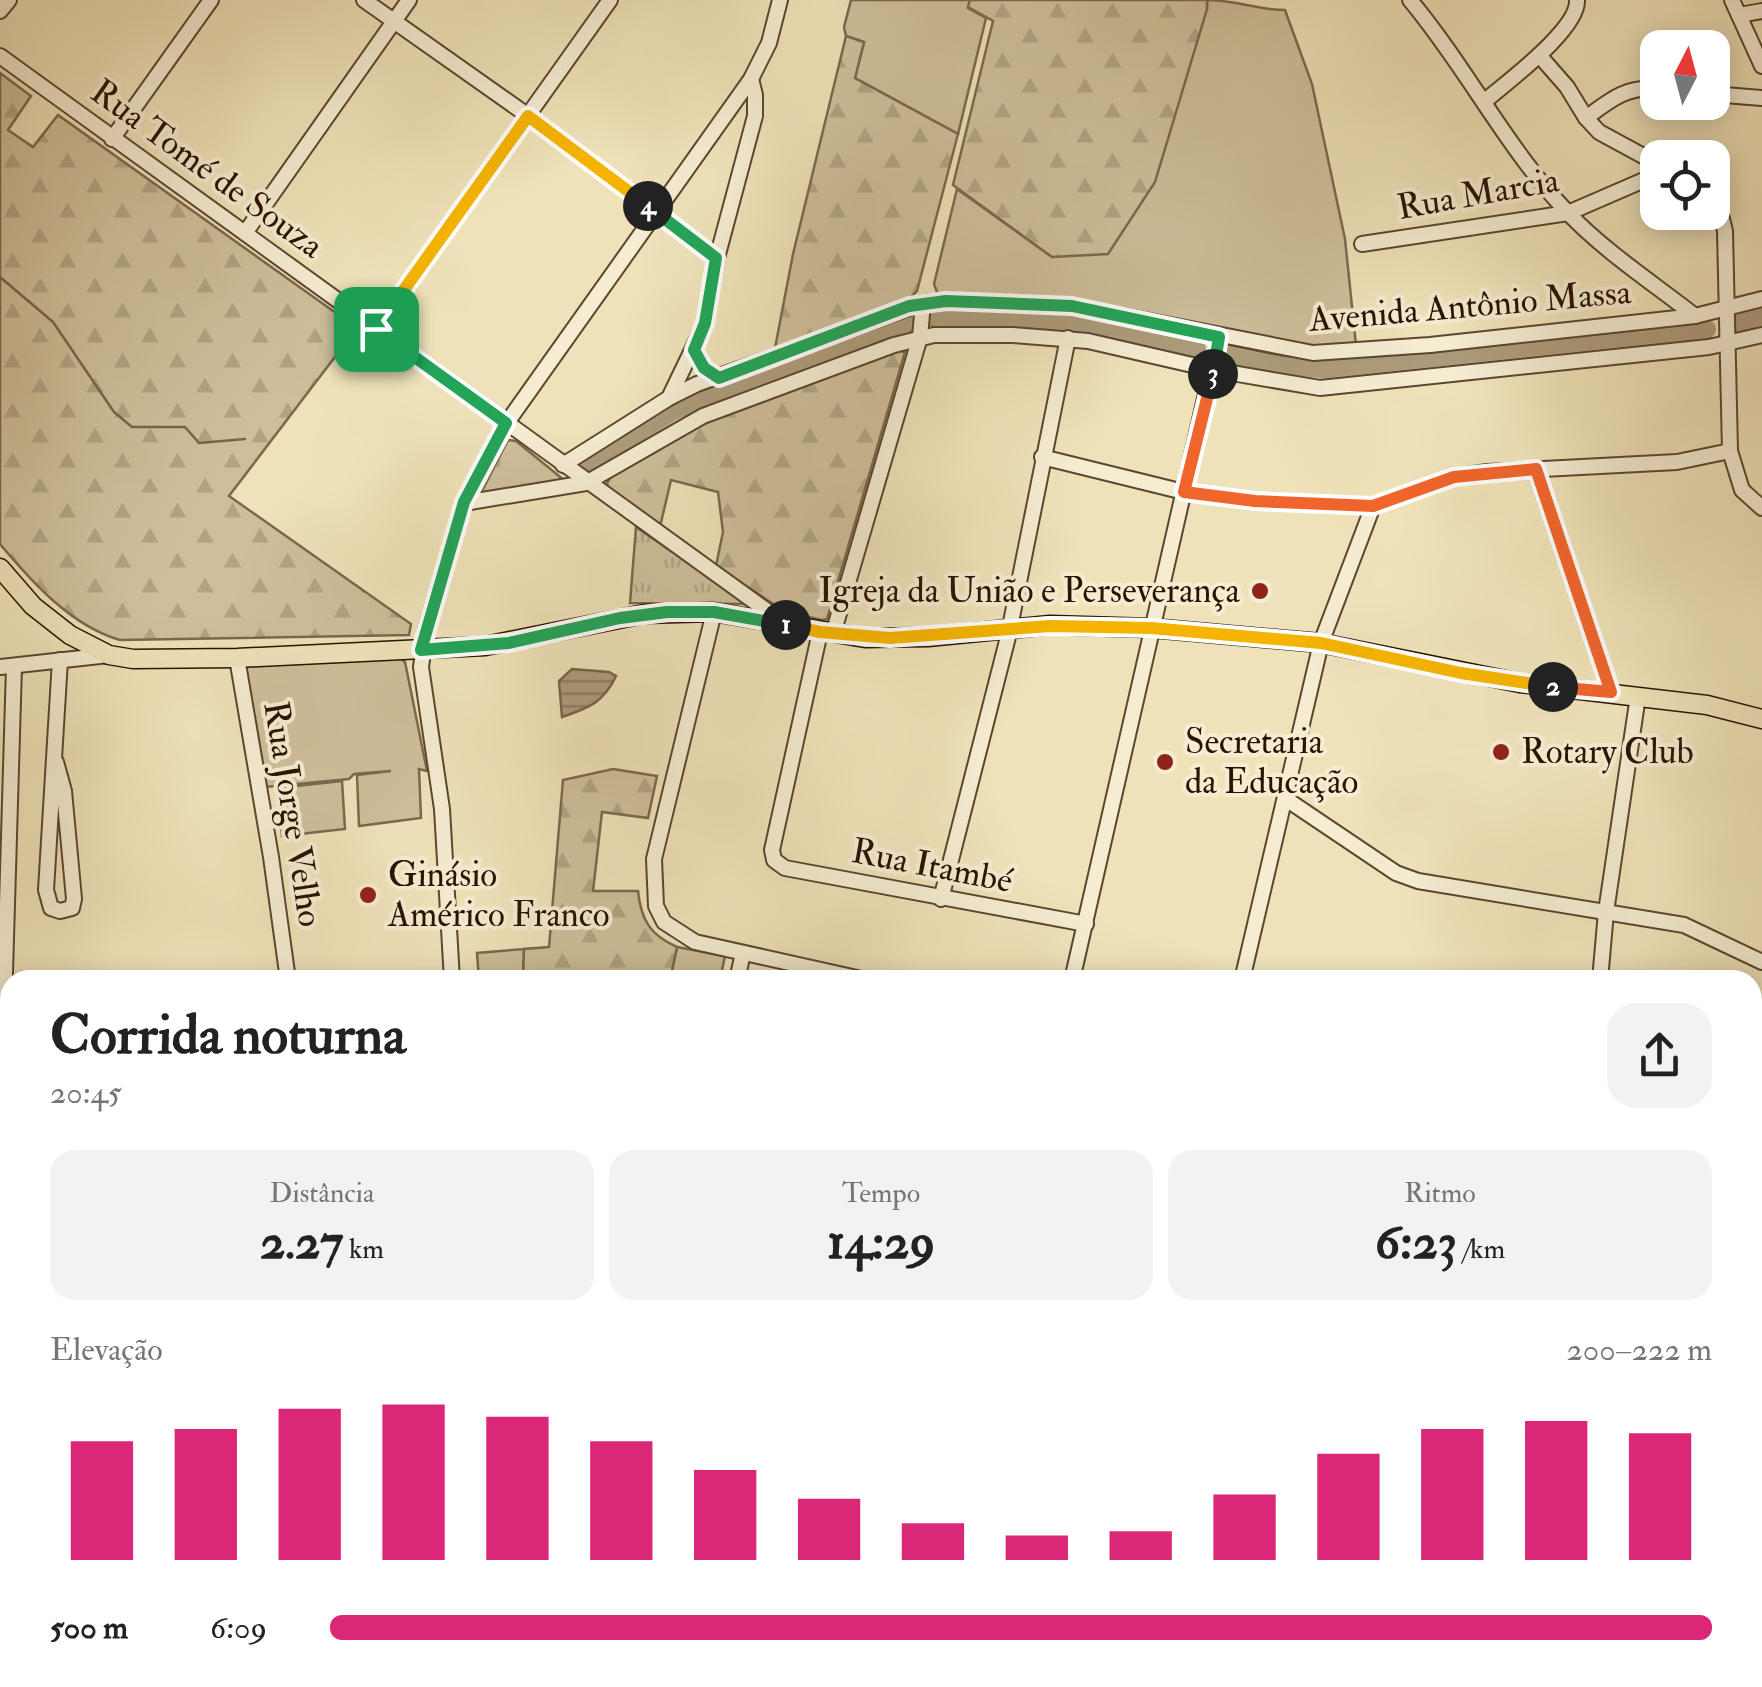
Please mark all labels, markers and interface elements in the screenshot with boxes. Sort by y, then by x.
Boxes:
north arrow [1640,30,1730,120]
map controls [1640,30,1730,230]
street label: Rua Tomé de Souza [82,70,332,269]
button: locate [1640,140,1730,230]
street label: Rua Marcia [1394,158,1563,230]
pin: 4 [623,181,673,231]
text: 4 [640,188,656,223]
street label: Avenida Antônio Massa [1306,270,1633,342]
pin [334,287,419,372]
icon: arrive [349,302,404,357]
pin: 3 [1188,349,1238,399]
text: 3 [1208,356,1218,391]
place label: Igreja da União e Perseverança [819,569,1241,613]
marker: Igreja da União e Perseverança [1249,580,1271,602]
pin: 1 [761,600,811,650]
text: 1 [781,607,791,642]
pin: 2 [1528,662,1578,712]
text: 2 [1546,669,1560,704]
street label: Rua Jorge Velho [253,698,333,930]
place label: Secretaria da Educação [1185,720,1358,804]
place label: Rotary Club [1521,730,1694,774]
marker: Rotary Club [1490,741,1512,763]
marker: Secretaria da Educação [1154,751,1176,773]
street label: Rua Itambé [848,829,1016,903]
place label: Ginásio Américo Franco [387,853,610,937]
marker: Ginásio Américo Franco [357,884,379,906]
text: Corrida noturna [50,1001,406,1070]
button: share [1607,1003,1712,1108]
text: 20:45 [50,1073,122,1113]
text: Distância [269,1176,375,1211]
text: Tempo [842,1176,920,1211]
text: Ritmo [1404,1176,1476,1211]
text: 2.27 [260,1211,343,1274]
text: 14:29 [827,1211,935,1274]
text: 6:23 [1375,1211,1457,1274]
text: km [343,1232,384,1267]
text: /km [1457,1232,1505,1267]
text: Elevação [50,1330,163,1370]
text: 200–222 m [1567,1330,1712,1370]
text: 500 m [50,1608,128,1648]
text: 6:09 [210,1608,267,1648]

